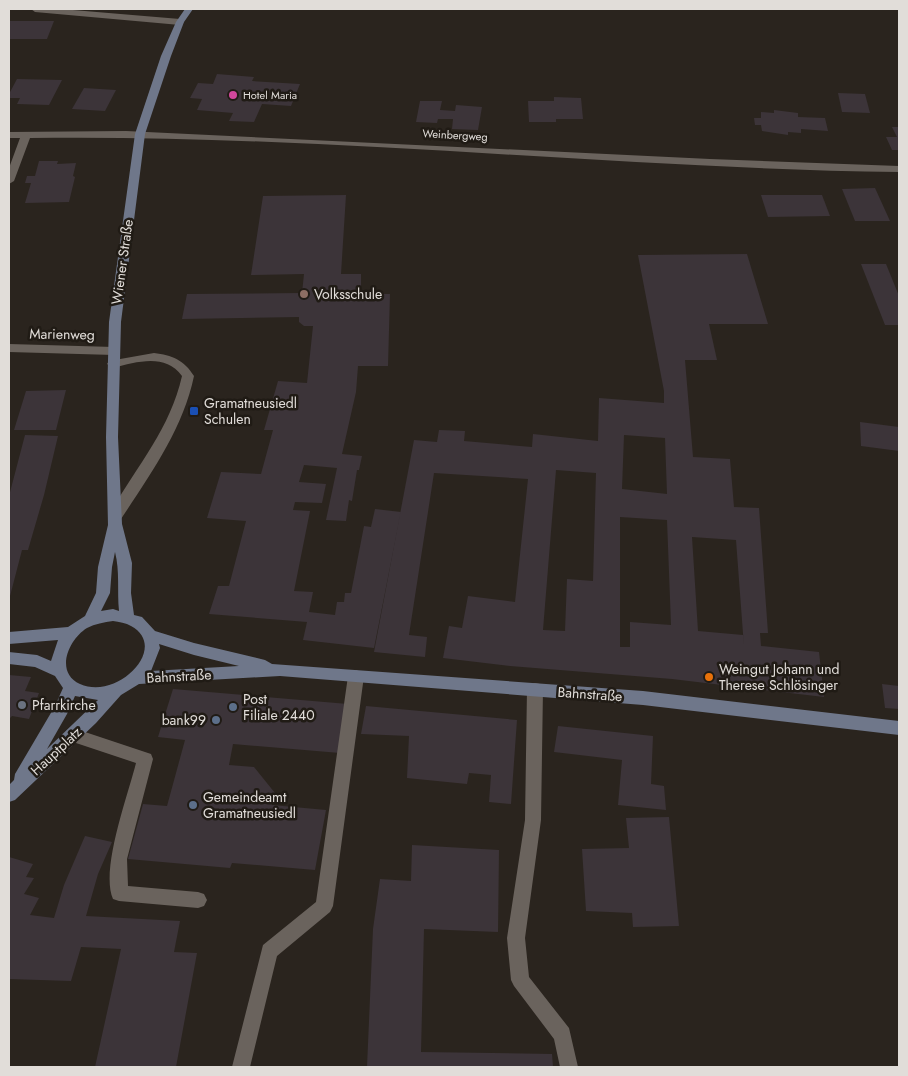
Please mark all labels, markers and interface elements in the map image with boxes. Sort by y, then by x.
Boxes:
place label: Hotel Maria [243,87,297,103]
marker: Hotel Maria [227,89,239,101]
street label: Weinbergweg [422,125,488,145]
street label: Wiener Straße [106,218,138,306]
place label: Volksschule [314,284,382,304]
marker: Volksschule [298,288,310,300]
street label: Marienweg [29,323,95,345]
place label: Gramatneusiedl Schulen [204,393,297,429]
marker: Gramatneusiedl Schulen [188,405,200,417]
place label: Weingut Johann und Therese Schlösinger [719,659,840,695]
street label: Bahnstraße [146,664,212,688]
marker: Weingut Johann und Therese Schlösinger [703,671,715,683]
street label: Bahnstraße [557,682,623,706]
place label: Post Filiale 2440 [243,689,315,725]
place label: Pfarrkirche [32,695,96,715]
marker: Pfarrkirche [16,699,28,711]
marker: Post Filiale 2440 [227,701,239,713]
place label: bank99 [162,710,206,730]
marker: bank99 [210,714,222,726]
street label: Hauptplatz [26,722,86,780]
place label: Gemeindeamt Gramatneusiedl [203,787,296,823]
marker: Gemeindeamt Gramatneusiedl [187,799,199,811]

